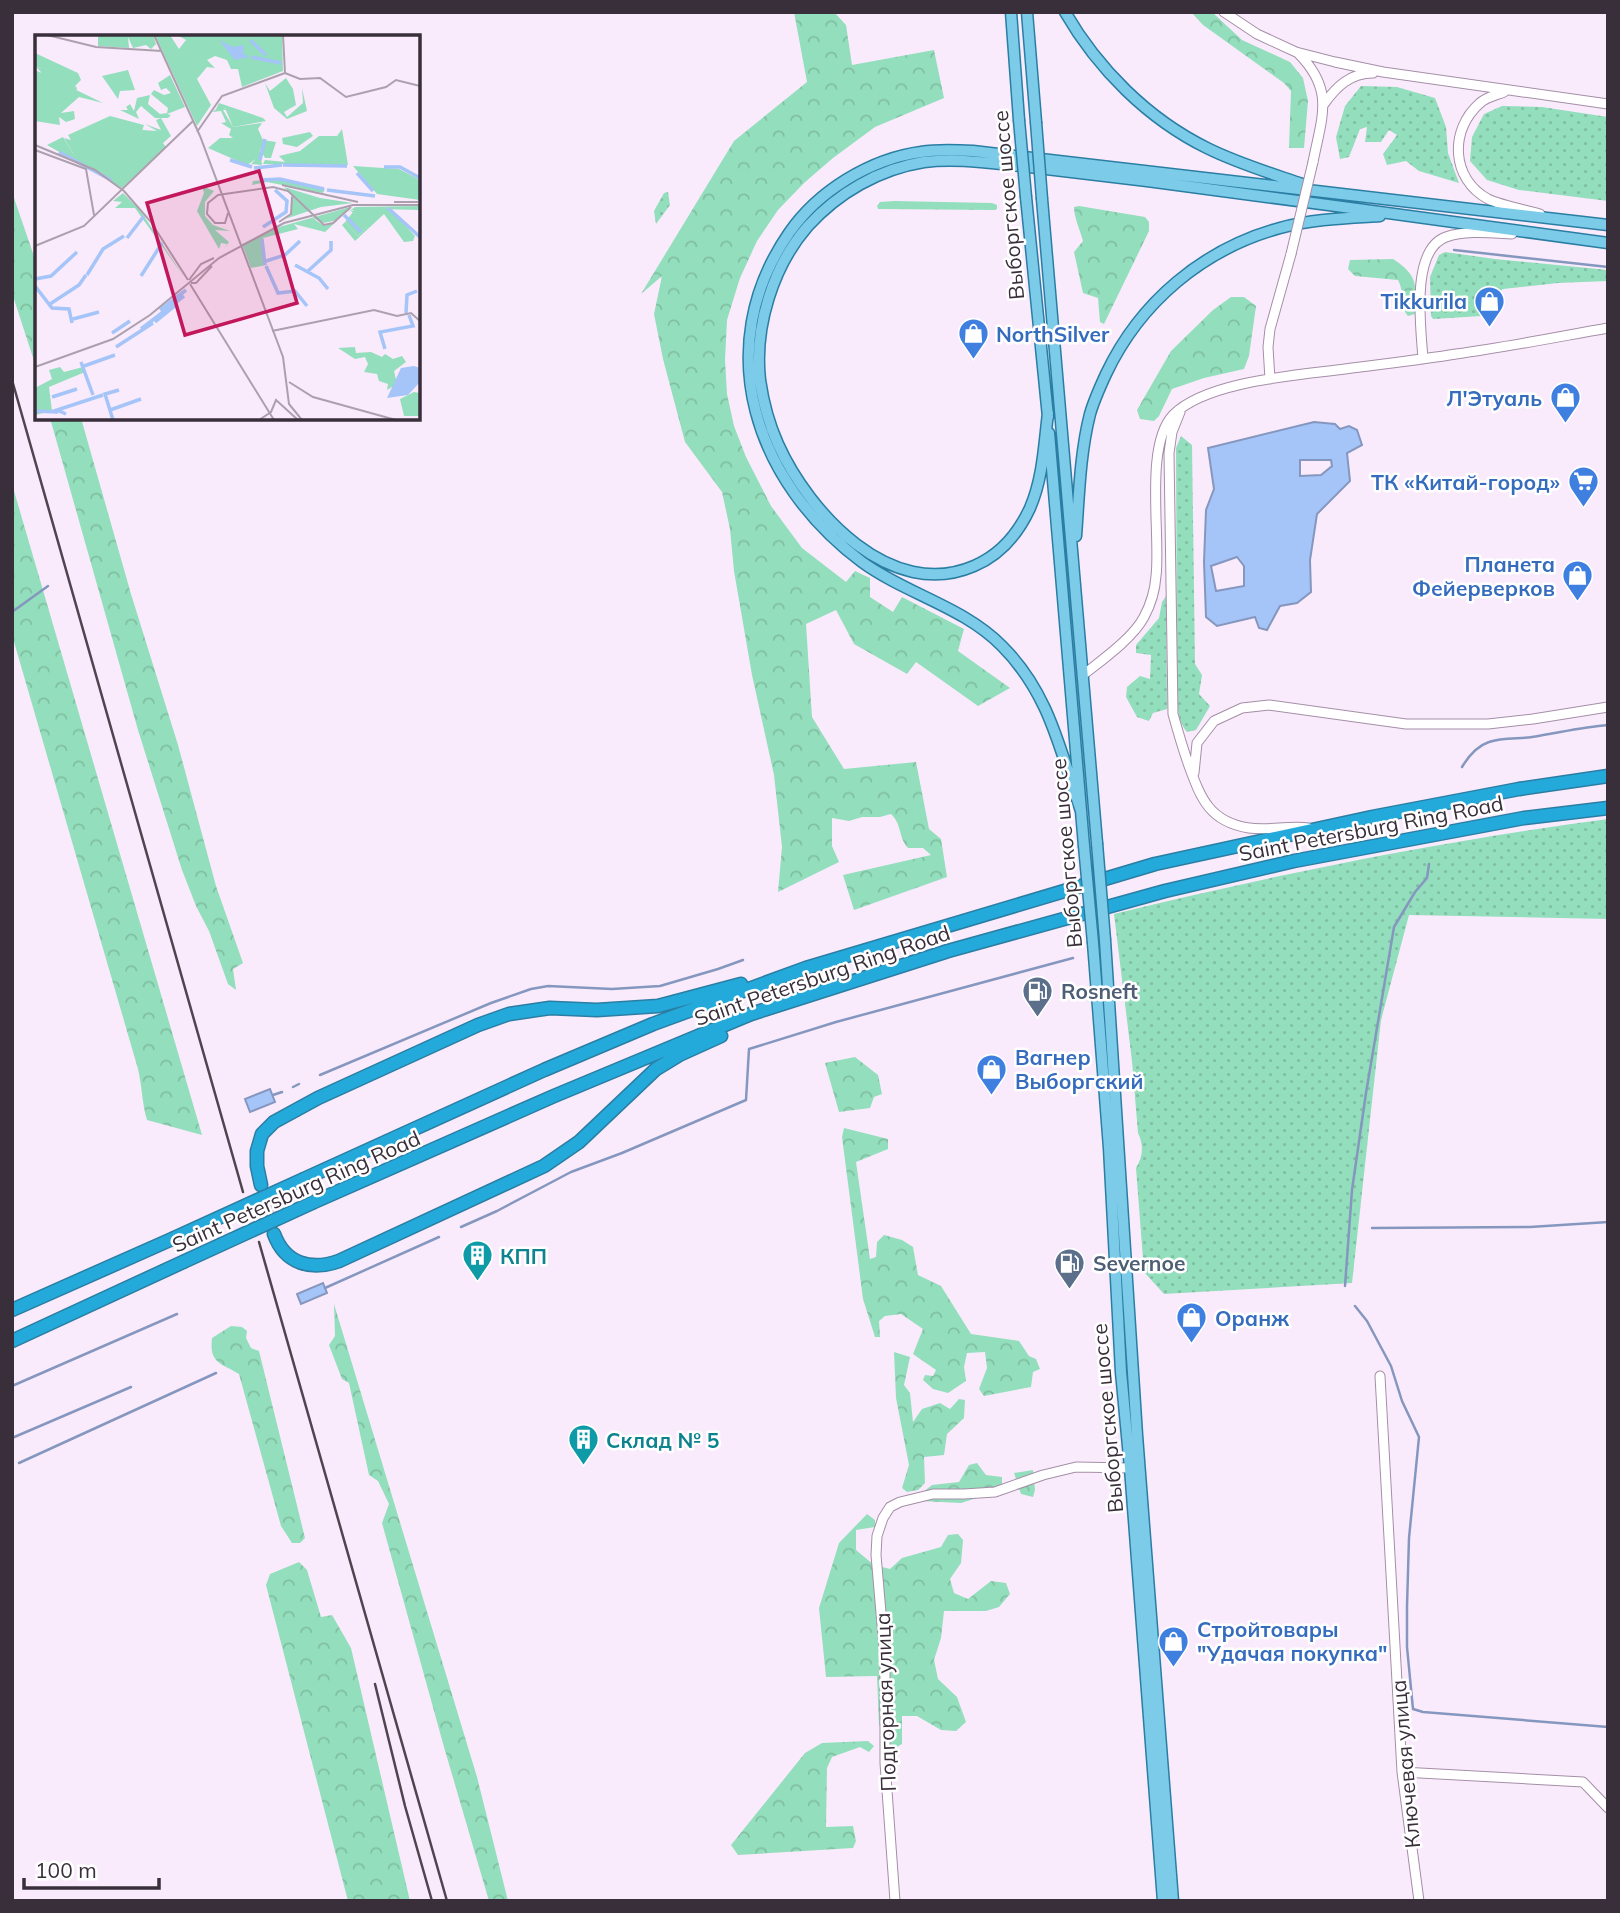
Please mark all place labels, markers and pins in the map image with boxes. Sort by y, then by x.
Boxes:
shop icon: Tikkurila [1473,284,1507,328]
place label: Tikkurila [1381,288,1467,314]
shop icon: NorthSilver [956,317,990,361]
place label: NorthSilver [996,321,1110,347]
shop icon: Л'Этуаль [1548,381,1582,425]
place label: Л'Этуаль [1446,385,1542,411]
supermarket icon: ТК «Китай-город» [1566,465,1600,509]
place label: ТК «Китай-город» [1371,469,1560,495]
place label: Планета Фейерверков [1412,551,1555,601]
shop icon: Планета Фейерверков [1561,559,1595,603]
fuel station icon: Rosneft [1021,974,1055,1018]
place label: Rosneft [1061,978,1138,1004]
place label: Вагнер Выборгский [1015,1044,1143,1094]
shop icon: Вагнер Выборгский [975,1052,1009,1096]
building icon: КПП [460,1239,494,1283]
place label: КПП [500,1243,547,1269]
fuel station icon: Severnoe [1053,1246,1087,1290]
place label: Severnoe [1093,1250,1185,1276]
shop icon: Оранж [1175,1301,1209,1345]
place label: Оранж [1215,1305,1289,1331]
building icon: Склад № 5 [566,1423,600,1467]
place label: Склад № 5 [606,1427,719,1453]
place label: Cтройтовары "Удачая покупка" [1197,1616,1388,1666]
shop icon: Cтройтовары "Удачая покупка" [1157,1624,1191,1668]

